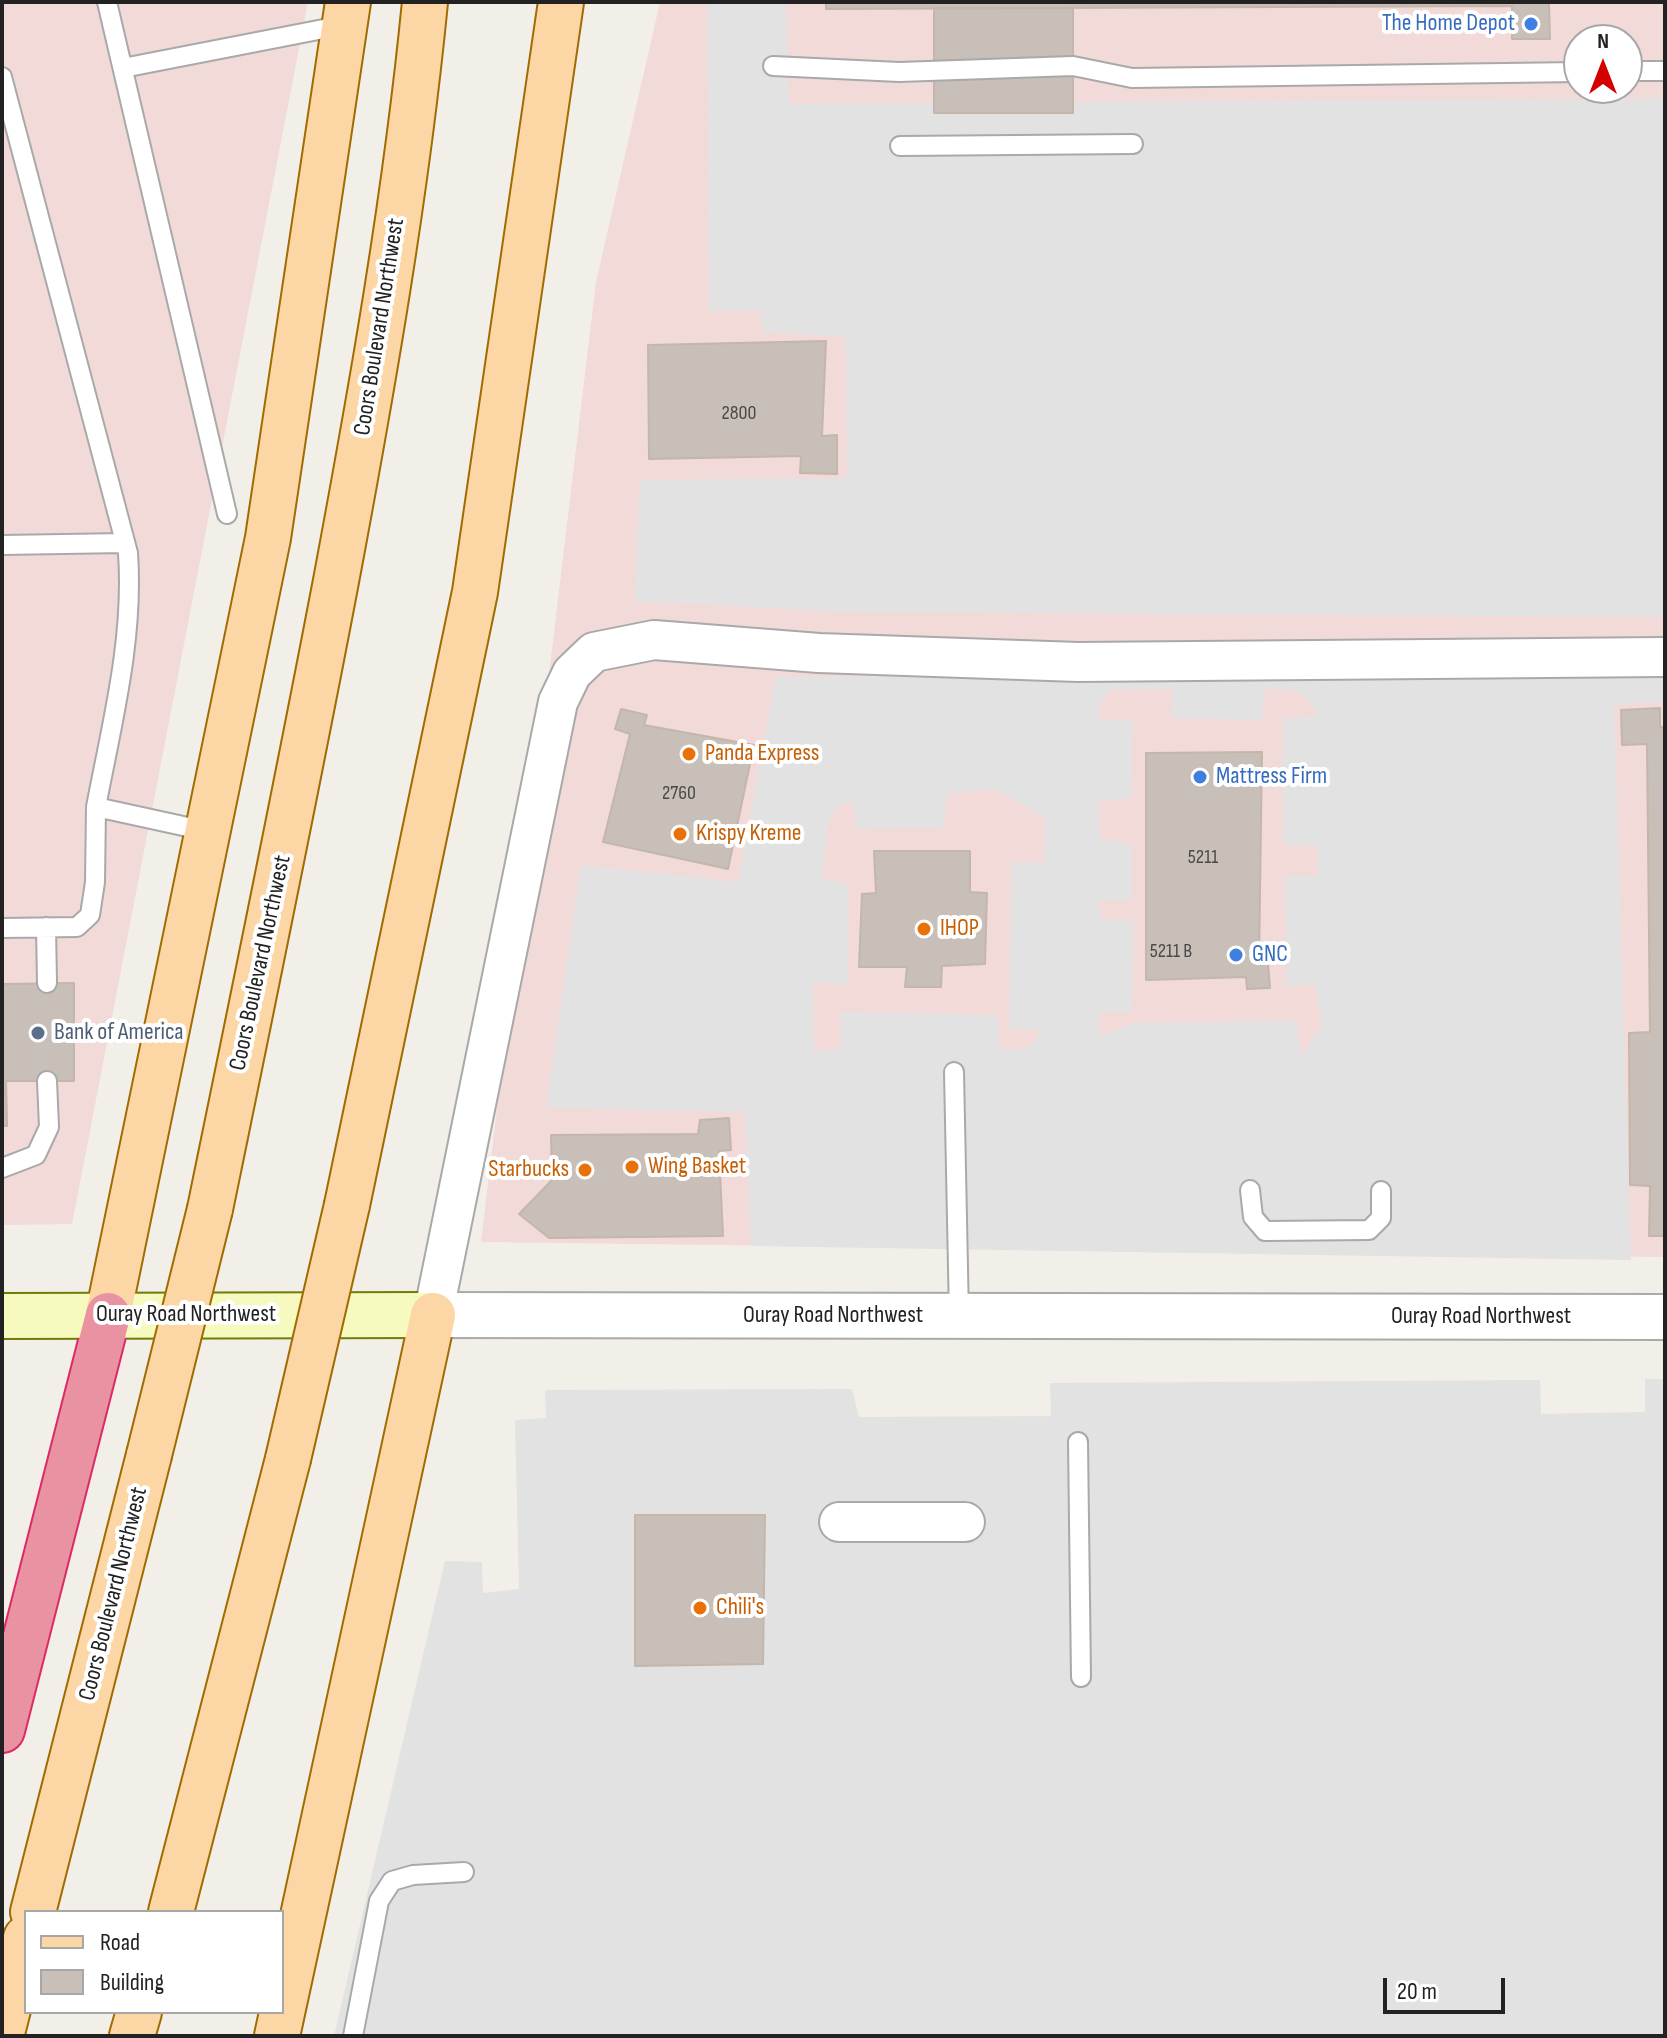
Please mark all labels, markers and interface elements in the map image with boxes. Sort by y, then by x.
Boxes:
place label: The Home Depot [1382,10,1515,38]
marker: The Home Depot [1522,15,1540,33]
north arrow [1563,24,1643,104]
text: N [1597,28,1609,55]
street label: Coors Boulevard Northwest [349,216,411,438]
house number: 2800 [722,402,756,426]
place label: Panda Express [705,740,819,768]
marker: Panda Express [680,745,698,763]
place label: Mattress Firm [1216,763,1327,791]
marker: Mattress Firm [1191,768,1209,786]
house number: 2760 [662,782,696,806]
place label: Krispy Kreme [696,820,801,848]
marker: Krispy Kreme [671,825,689,843]
house number: 5211 [1188,846,1218,870]
street label: Coors Boulevard Northwest [224,853,298,1073]
place label: IHOP [940,915,979,943]
marker: IHOP [915,920,933,938]
house number: 5211 B [1150,940,1192,964]
place label: GNC [1252,941,1288,969]
marker: GNC [1227,946,1245,964]
place label: Bank of America [54,1019,184,1047]
marker: Bank of America [29,1024,47,1042]
place label: Wing Basket [648,1153,746,1181]
place label: Starbucks [488,1156,569,1184]
marker: Wing Basket [623,1158,641,1176]
marker: Starbucks [576,1161,594,1179]
street label: Ouray Road Northwest [96,1301,276,1329]
street label: Ouray Road Northwest [743,1302,923,1330]
street label: Ouray Road Northwest [1391,1303,1571,1331]
street label: Coors Boulevard Northwest [73,1484,155,1704]
place label: Chili's [716,1594,764,1622]
marker: Chili's [691,1599,709,1617]
legend [24,1910,284,2014]
text: Road [100,1928,140,1957]
scale bar [1387,1962,1509,2012]
text: Building [100,1968,164,1997]
text: 20 m [1397,1977,1437,2006]

